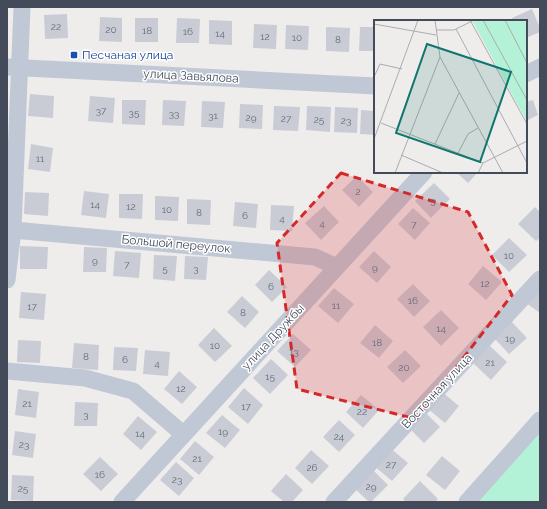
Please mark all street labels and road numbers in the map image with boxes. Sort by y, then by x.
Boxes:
street label: улица Завьялова [143,67,239,85]
street label: Большой переулок [121,232,231,256]
street label: улица Дружбы [239,301,307,373]
street label: Восточная улица [399,351,475,431]

